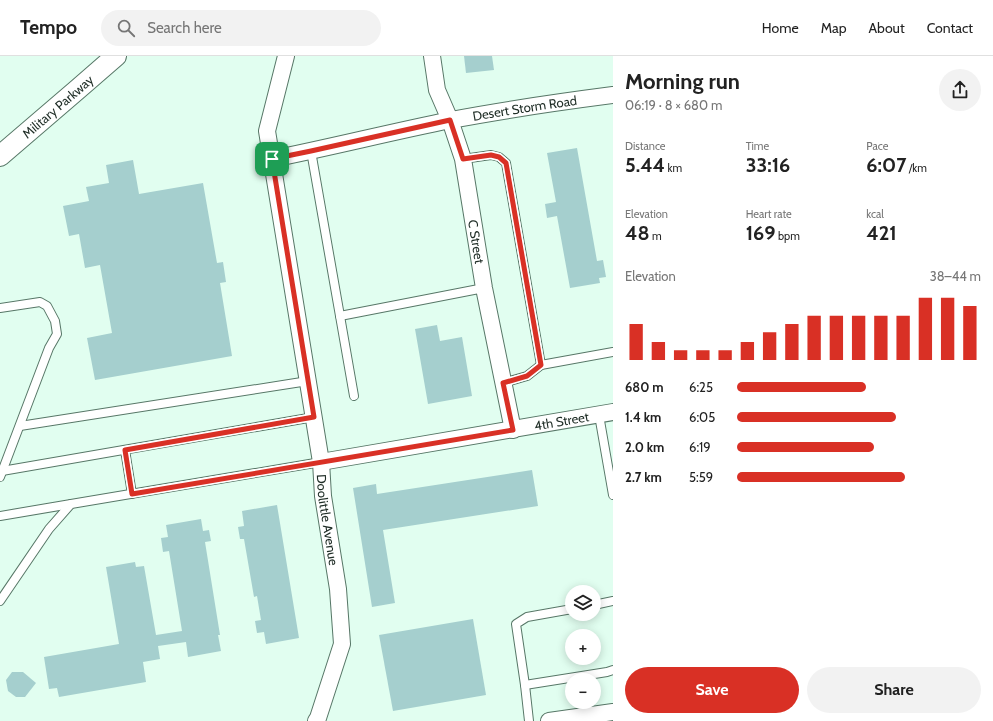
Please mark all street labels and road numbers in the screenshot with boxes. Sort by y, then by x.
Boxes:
street label: Military Parkway [19,71,97,141]
street label: Desert Storm Road [471,92,578,124]
street label: C Street [465,219,488,266]
street label: 4th Street [533,408,591,433]
street label: Doolittle Avenue [314,474,342,567]

